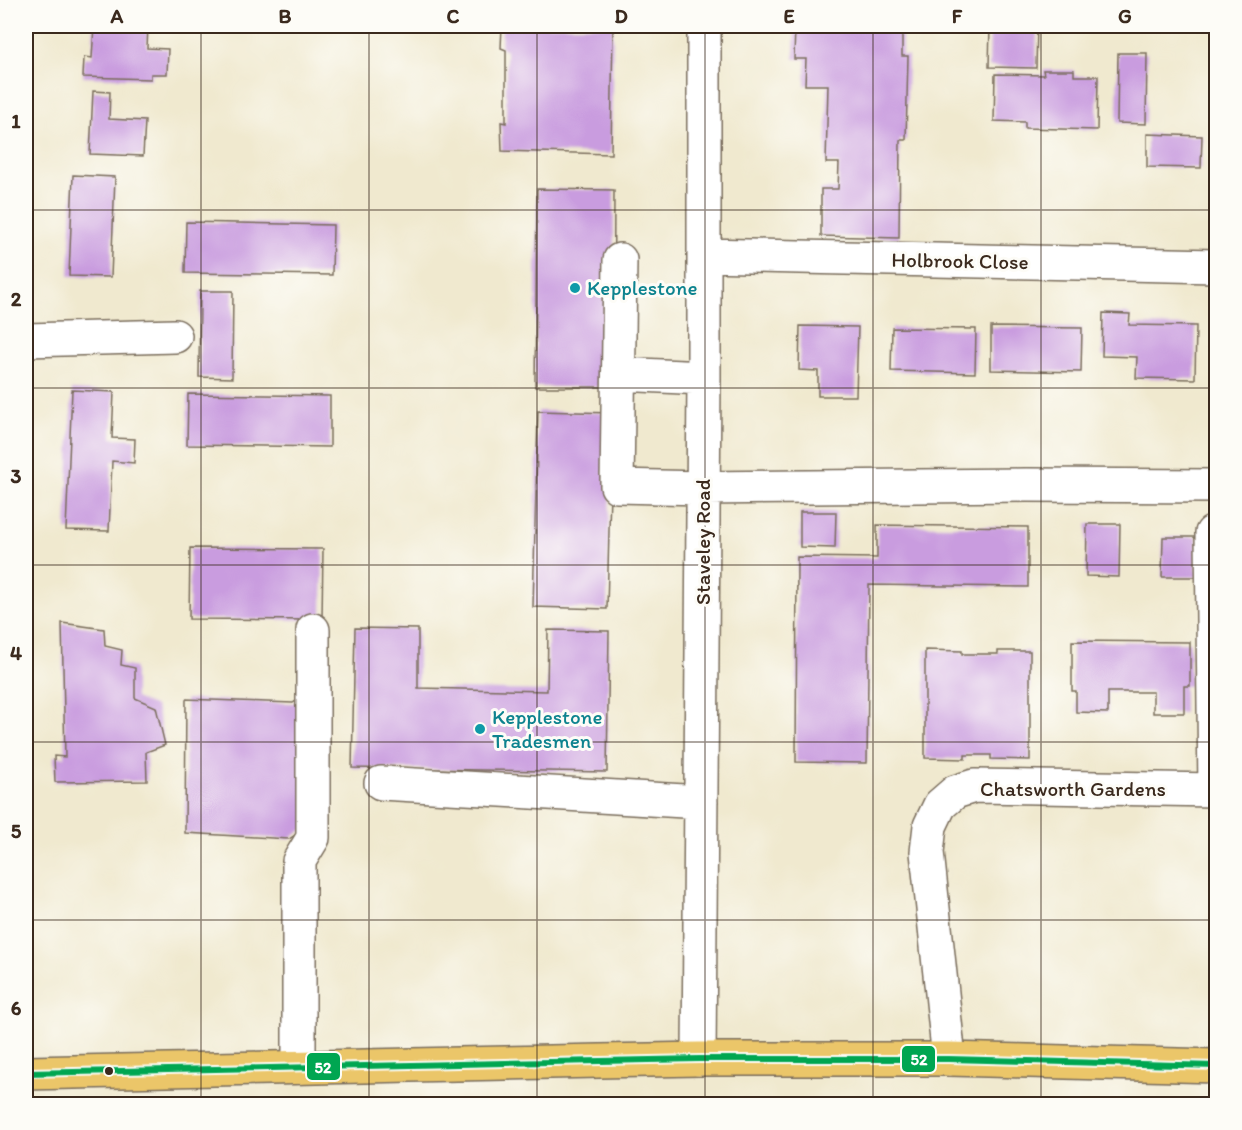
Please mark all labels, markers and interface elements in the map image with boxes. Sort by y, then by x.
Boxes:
text: A [110,4,124,28]
text: B [279,4,292,28]
text: C [447,4,460,28]
text: D [614,4,628,28]
text: E [783,4,795,28]
text: F [952,4,963,28]
text: G [1118,4,1132,28]
text: 1 [11,109,21,133]
street label: Holbrook Close [891,247,1029,274]
place label: Kepplestone [587,275,697,300]
marker: Kepplestone [568,281,582,295]
text: 2 [11,287,22,311]
text: 3 [11,464,22,488]
street label: Staveley Road [690,479,715,605]
text: 4 [10,641,22,665]
place label: Kepplestone Tradesmen [492,704,602,753]
marker: Kepplestone Tradesmen [473,722,487,736]
street label: Chatsworth Gardens [980,776,1166,801]
text: 5 [11,819,22,843]
text: 6 [11,996,22,1020]
line badge: 52 [901,1045,936,1073]
text: 52 [911,1050,928,1069]
line badge: 52 [306,1052,341,1081]
text: 52 [315,1058,332,1077]
unlabelled marker [103,1065,115,1077]

